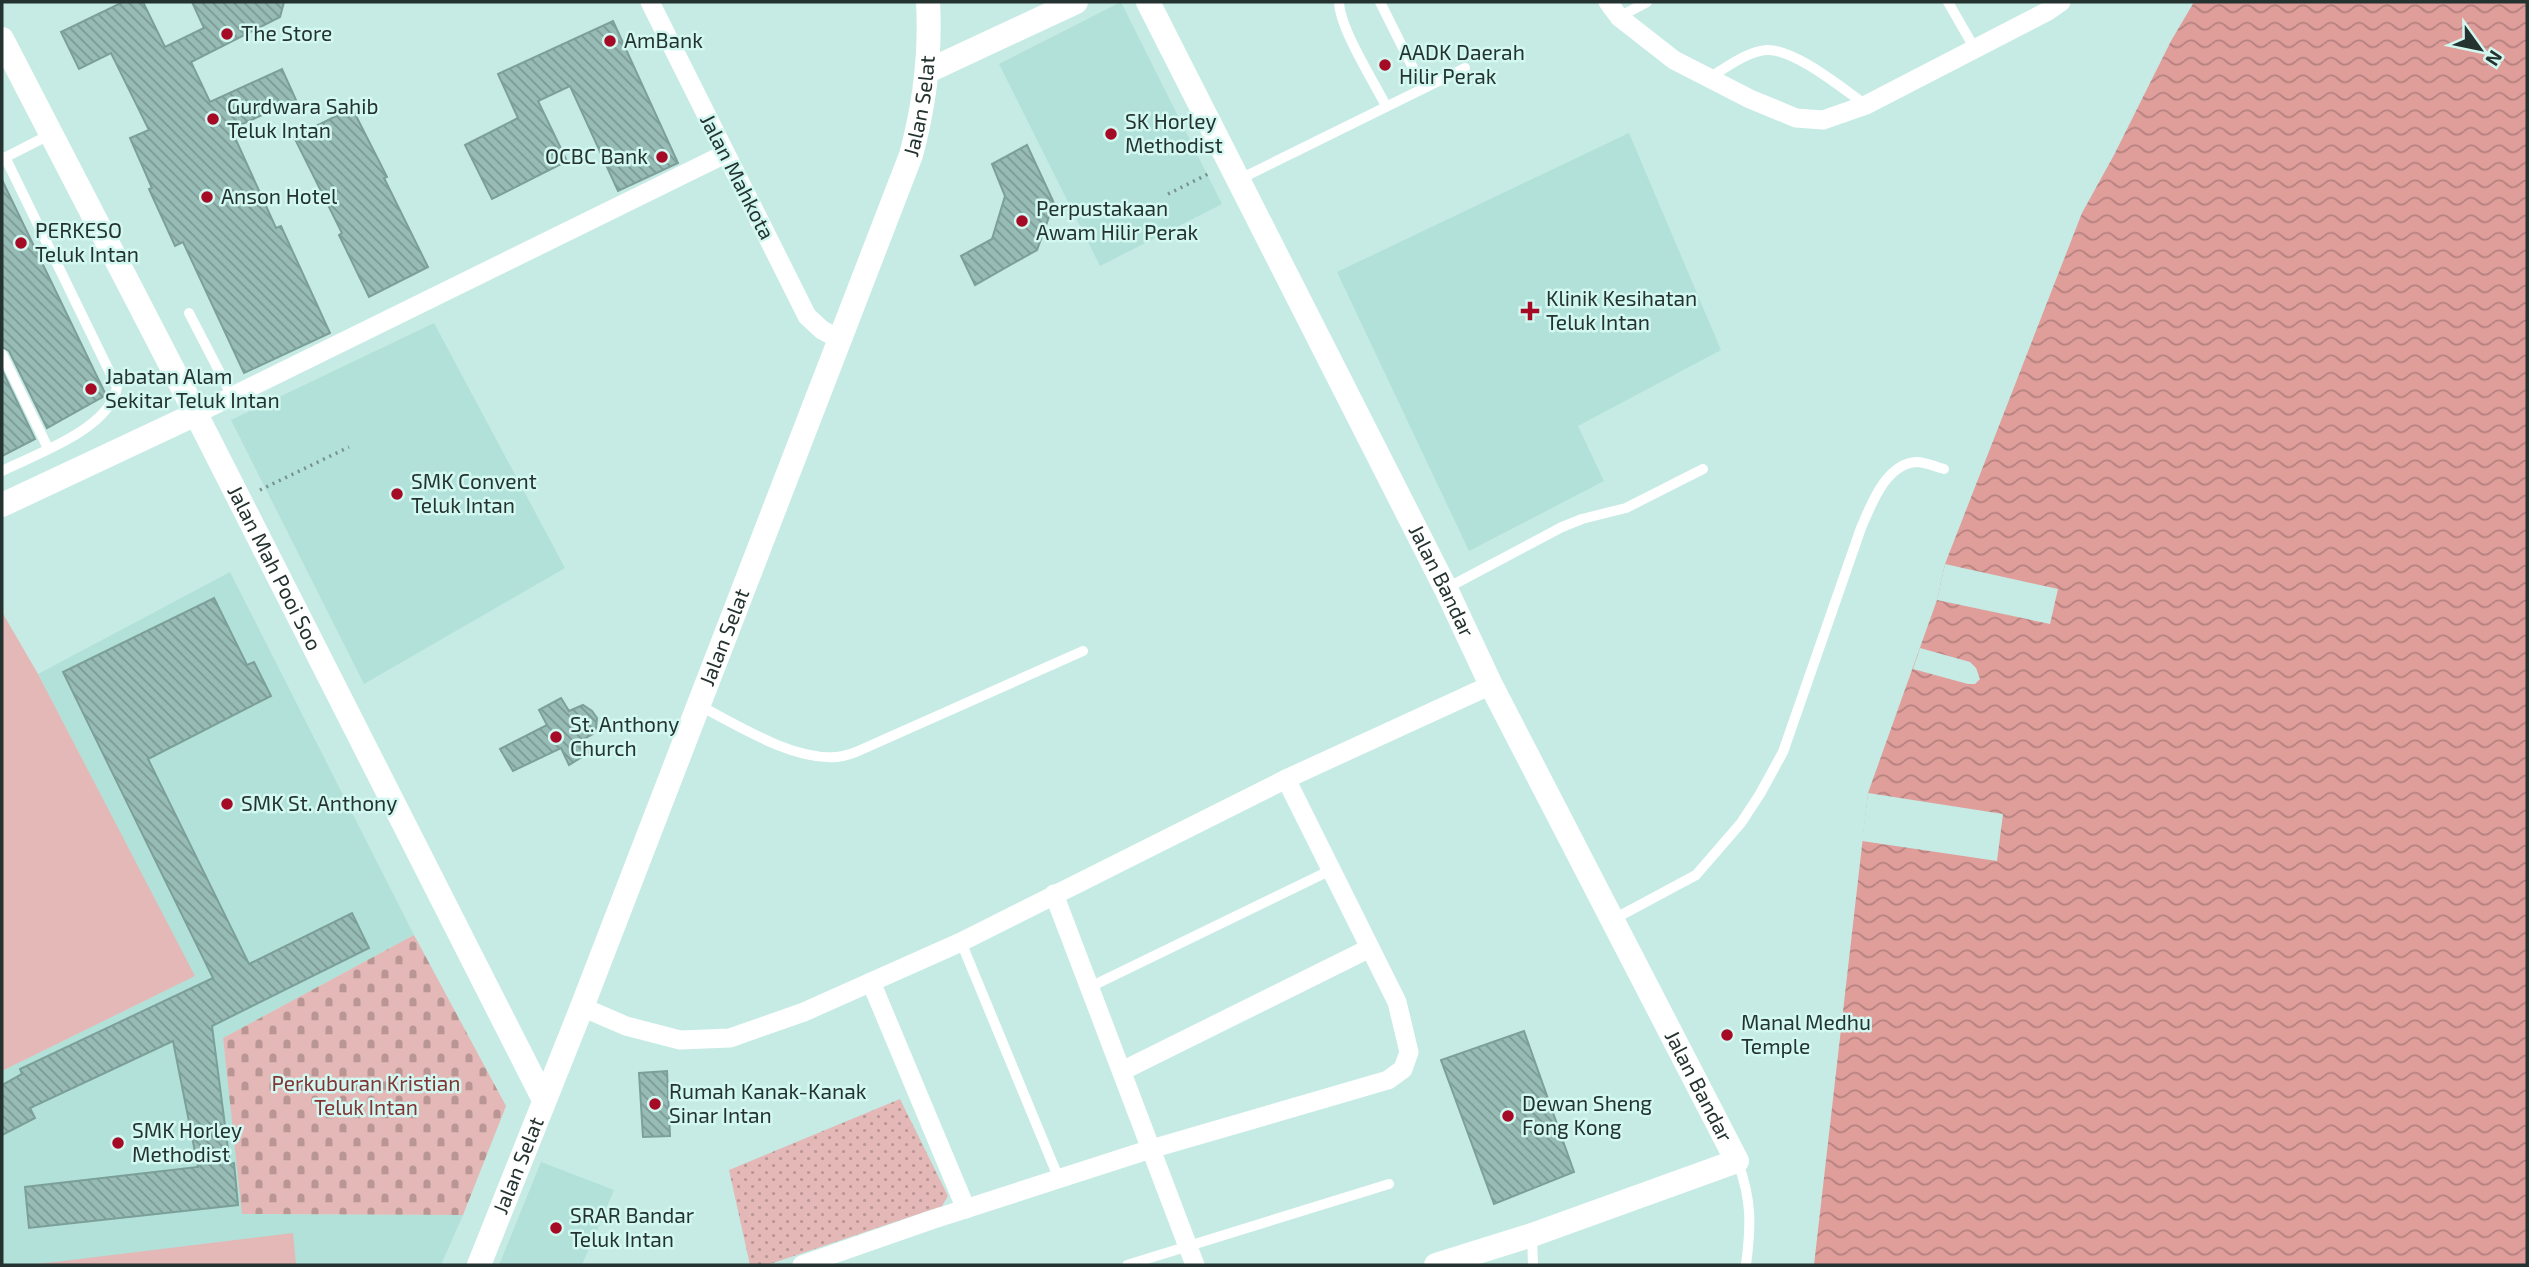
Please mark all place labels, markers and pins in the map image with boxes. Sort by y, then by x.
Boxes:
place label: The Store [241,20,332,45]
marker: The Store [219,26,235,42]
place label: AmBank [624,27,703,52]
marker: AmBank [602,33,618,49]
place label: AADK Daerah Hilir Perak [1399,39,1525,88]
marker: AADK Daerah Hilir Perak [1377,57,1393,73]
place label: Gurdwara Sahib Teluk Intan [227,93,379,142]
place label: SK Horley Methodist [1125,108,1223,157]
marker: Gurdwara Sahib Teluk Intan [205,111,221,127]
marker: SK Horley Methodist [1103,126,1119,142]
place label: OCBC Bank [545,143,648,168]
marker: OCBC Bank [654,149,670,165]
place label: Anson Hotel [221,183,338,208]
marker: Anson Hotel [199,189,215,205]
place label: Perpustakaan Awam Hilir Perak [1036,195,1198,244]
marker: Perpustakaan Awam Hilir Perak [1014,213,1030,229]
place label: PERKESO Teluk Intan [35,217,139,266]
marker: PERKESO Teluk Intan [13,235,29,251]
place label: Klinik Kesihatan Teluk Intan [1546,285,1697,334]
marker: Klinik Kesihatan Teluk Intan [1520,301,1540,321]
place label: Jabatan Alam Sekitar Teluk Intan [105,363,280,412]
marker: Jabatan Alam Sekitar Teluk Intan [83,381,99,397]
place label: SMK Convent Teluk Intan [411,468,537,517]
marker: SMK Convent Teluk Intan [389,486,405,502]
place label: St. Anthony Church [570,711,679,760]
marker: St. Anthony Church [548,729,564,745]
place label: SMK St. Anthony [241,790,397,815]
marker: SMK St. Anthony [219,796,235,812]
place label: Manal Medhu Temple [1741,1009,1871,1058]
marker: Manal Medhu Temple [1719,1027,1735,1043]
place label: Rumah Kanak-Kanak Sinar Intan [669,1078,867,1127]
place label: Dewan Sheng Fong Kong [1522,1090,1652,1139]
marker: Rumah Kanak-Kanak Sinar Intan [647,1096,663,1112]
marker: Dewan Sheng Fong Kong [1500,1108,1516,1124]
place label: SMK Horley Methodist [132,1117,242,1166]
marker: SMK Horley Methodist [110,1135,126,1151]
place label: SRAR Bandar Teluk Intan [570,1202,695,1251]
marker: SRAR Bandar Teluk Intan [548,1220,564,1236]

